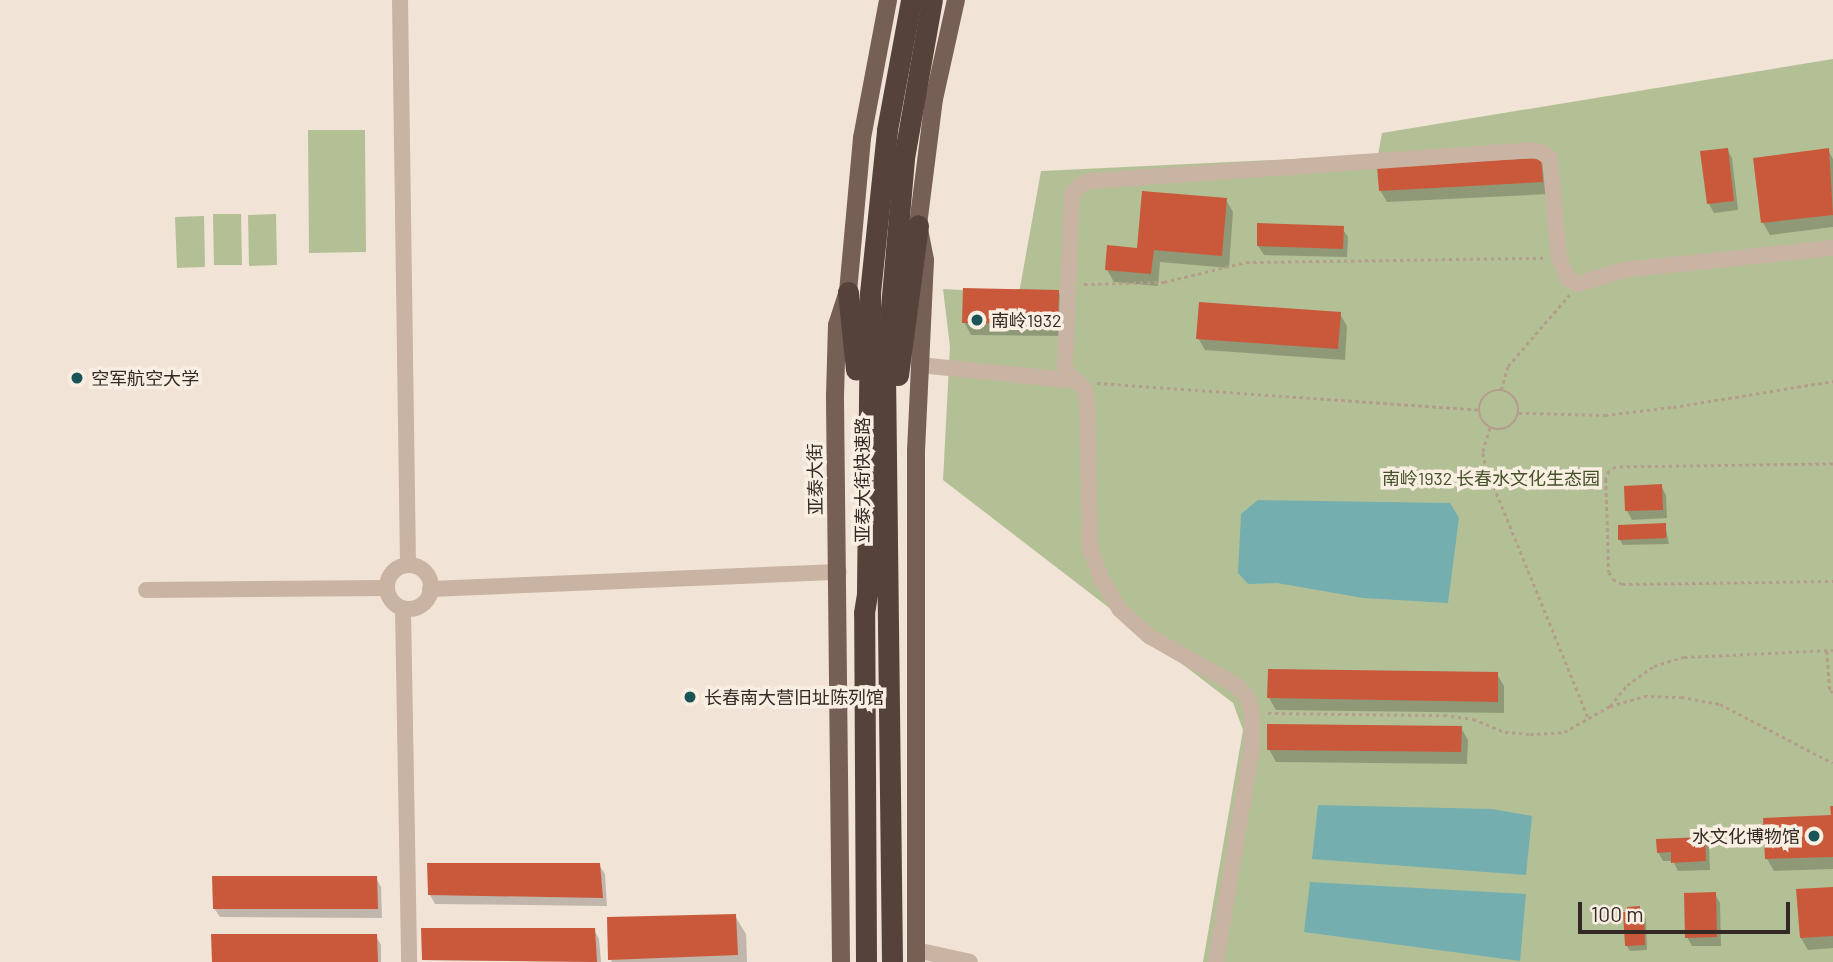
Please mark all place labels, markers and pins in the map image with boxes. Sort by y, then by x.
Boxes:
place label: 南岭1932 [991,309,1062,331]
marker: 南岭1932 [969,312,985,328]
place label: 空军航空大学 [91,367,199,389]
marker: 空军航空大学 [69,370,85,386]
place label: 长春南大营旧址陈列馆 [704,686,884,708]
marker: 长春南大营旧址陈列馆 [682,689,698,705]
place label: 水文化博物馆 [1692,825,1800,847]
marker: 水文化博物馆 [1806,828,1822,844]

